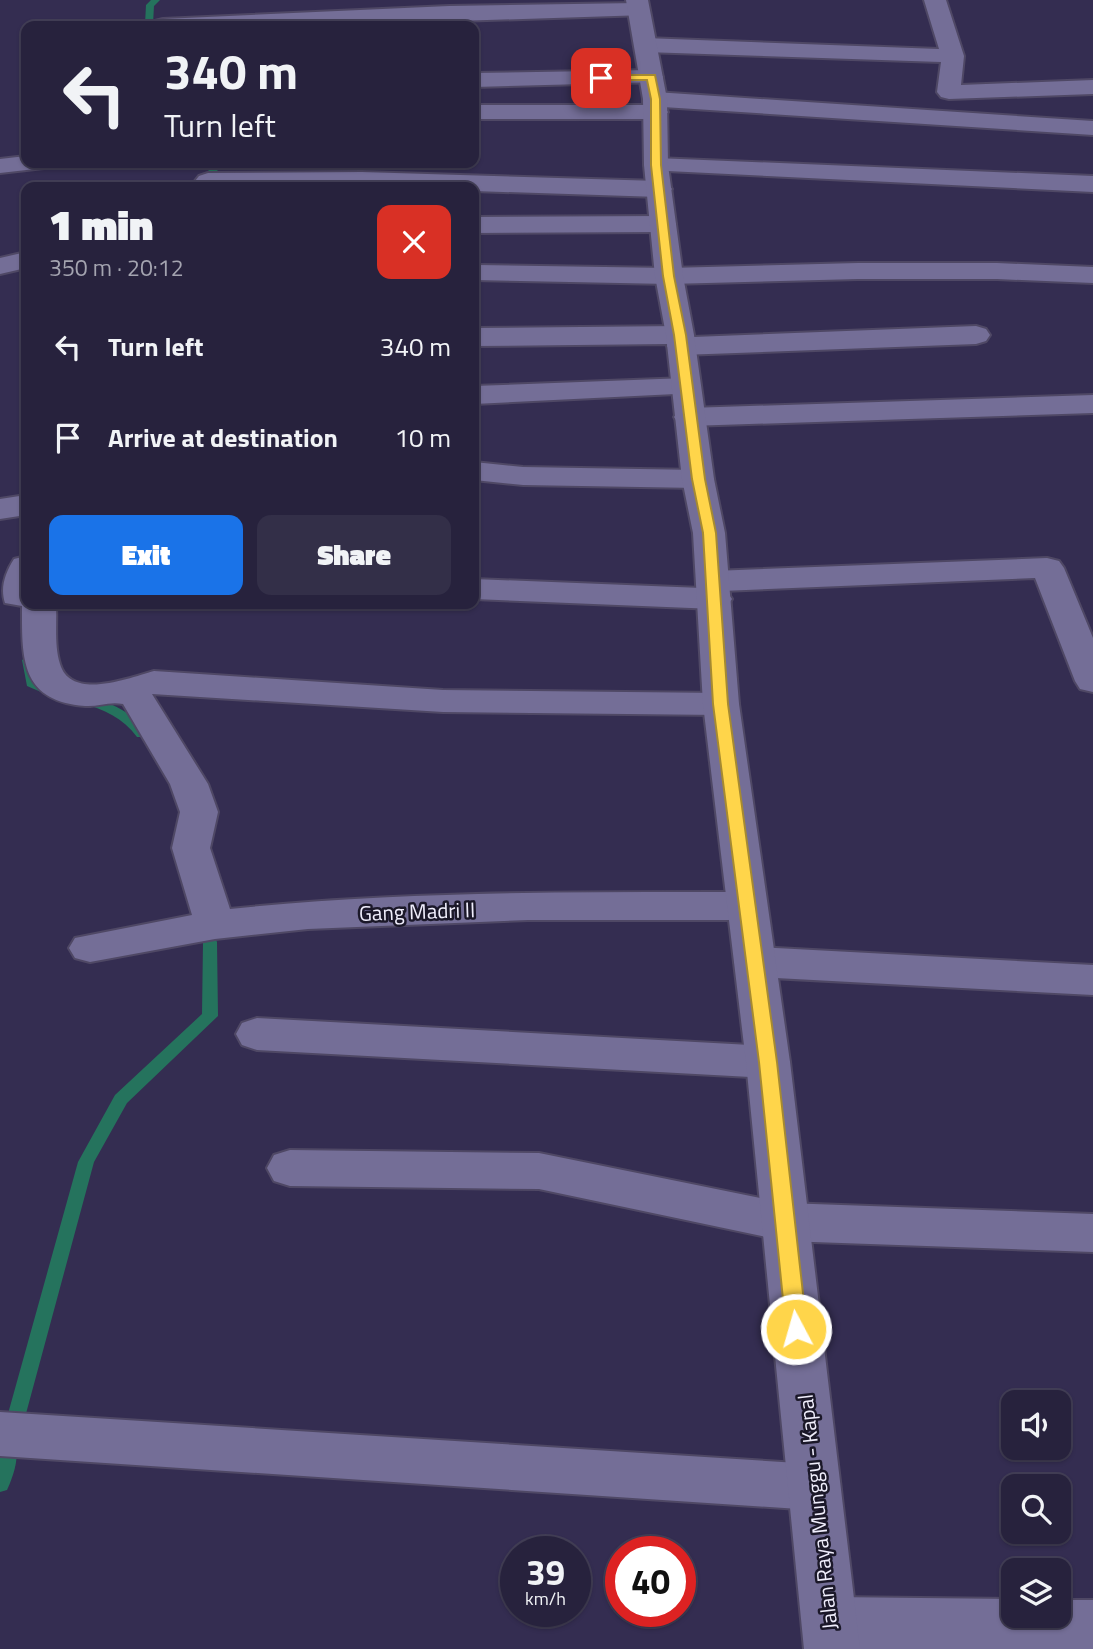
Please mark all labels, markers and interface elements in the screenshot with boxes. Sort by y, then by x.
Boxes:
text: 340 m [164,33,298,108]
pin [571,48,631,108]
icon: left [49,49,140,140]
icon: arrive [582,59,620,97]
text: Turn left [164,101,276,149]
text: 1 min [49,192,153,256]
button: close [377,205,451,279]
text: 350 m · 20:12 [49,250,184,285]
text: Turn left [108,327,203,366]
text: 340 m [380,327,451,366]
icon: left [49,328,87,366]
text: Arrive at destination [108,418,338,457]
text: 10 m [394,418,451,457]
icon: arrive [49,419,87,457]
button: Exit [49,515,243,595]
button: Share [257,515,451,595]
street label: Gang Madri II [358,893,476,929]
position arrow [759,1292,833,1366]
map controls [1001,1390,1071,1628]
button: sound [1001,1390,1071,1460]
street label: Jalan Raya Munggu - Kapal [789,1393,845,1631]
button: search [1001,1474,1071,1544]
speed limit sign: 40 [605,1536,696,1627]
text: 39 [526,1545,565,1599]
button: layers [1001,1558,1071,1628]
text: km/h [525,1585,566,1612]

